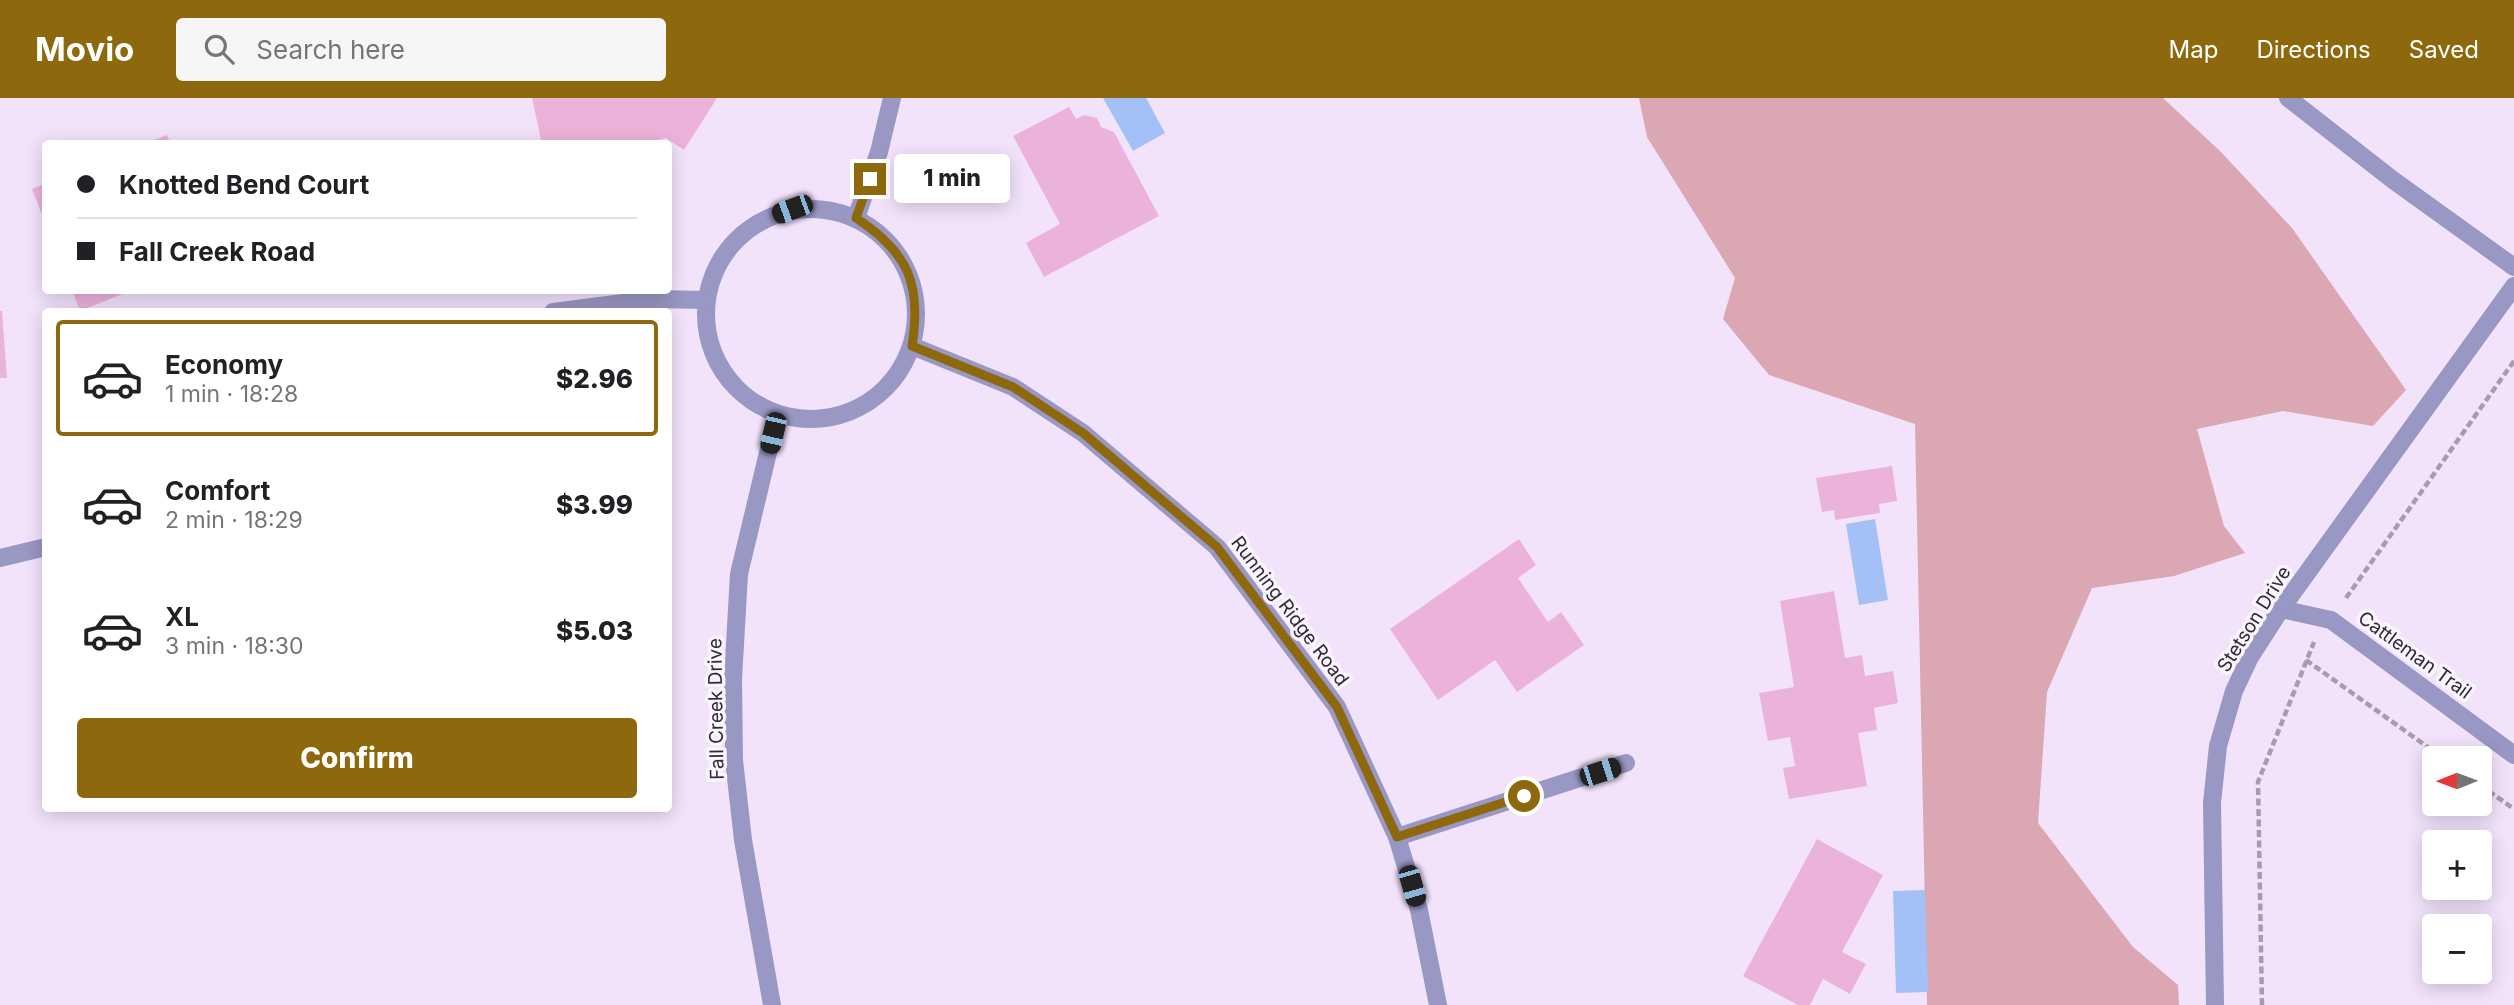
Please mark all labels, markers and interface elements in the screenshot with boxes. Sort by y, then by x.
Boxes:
search box [176,18,666,81]
text: Movio [35,29,134,69]
icon: search [200,30,238,68]
text: Search here [256,34,405,65]
text: Map [2169,35,2218,64]
text: Directions [2256,35,2371,64]
text: Saved [2409,35,2479,64]
callout: 1 min [894,154,1010,204]
route end [854,163,886,195]
text: 1 min [923,164,981,192]
text: Knotted Bend Court [119,169,369,200]
car [769,192,816,226]
text: Fall Creek Road [119,236,315,267]
icon: car [81,347,144,410]
text: Economy [165,349,283,380]
text: $2.96 [556,363,633,394]
text: 1 min · 18:28 [165,380,298,408]
car [759,410,788,456]
icon: car [81,473,144,536]
text: Comfort [165,475,270,506]
text: $3.99 [556,489,633,520]
text: 2 min · 18:29 [165,506,303,534]
street label: Running Ridge Road [1226,532,1354,690]
street label: Stetson Drive [2212,562,2296,676]
icon: car [81,599,144,662]
text: XL [165,601,199,632]
street label: Cattleman Trail [2354,606,2476,704]
text: $5.03 [556,615,633,646]
text: 3 min · 18:30 [165,632,303,660]
street label: Fall Creek Drive [703,638,729,780]
button: Confirm [77,718,637,798]
north arrow [2422,746,2492,816]
map controls [2422,746,2492,984]
car [1577,756,1624,788]
route start [1508,780,1540,812]
button: + [2422,830,2492,900]
car [1397,863,1428,909]
button: − [2422,914,2492,984]

